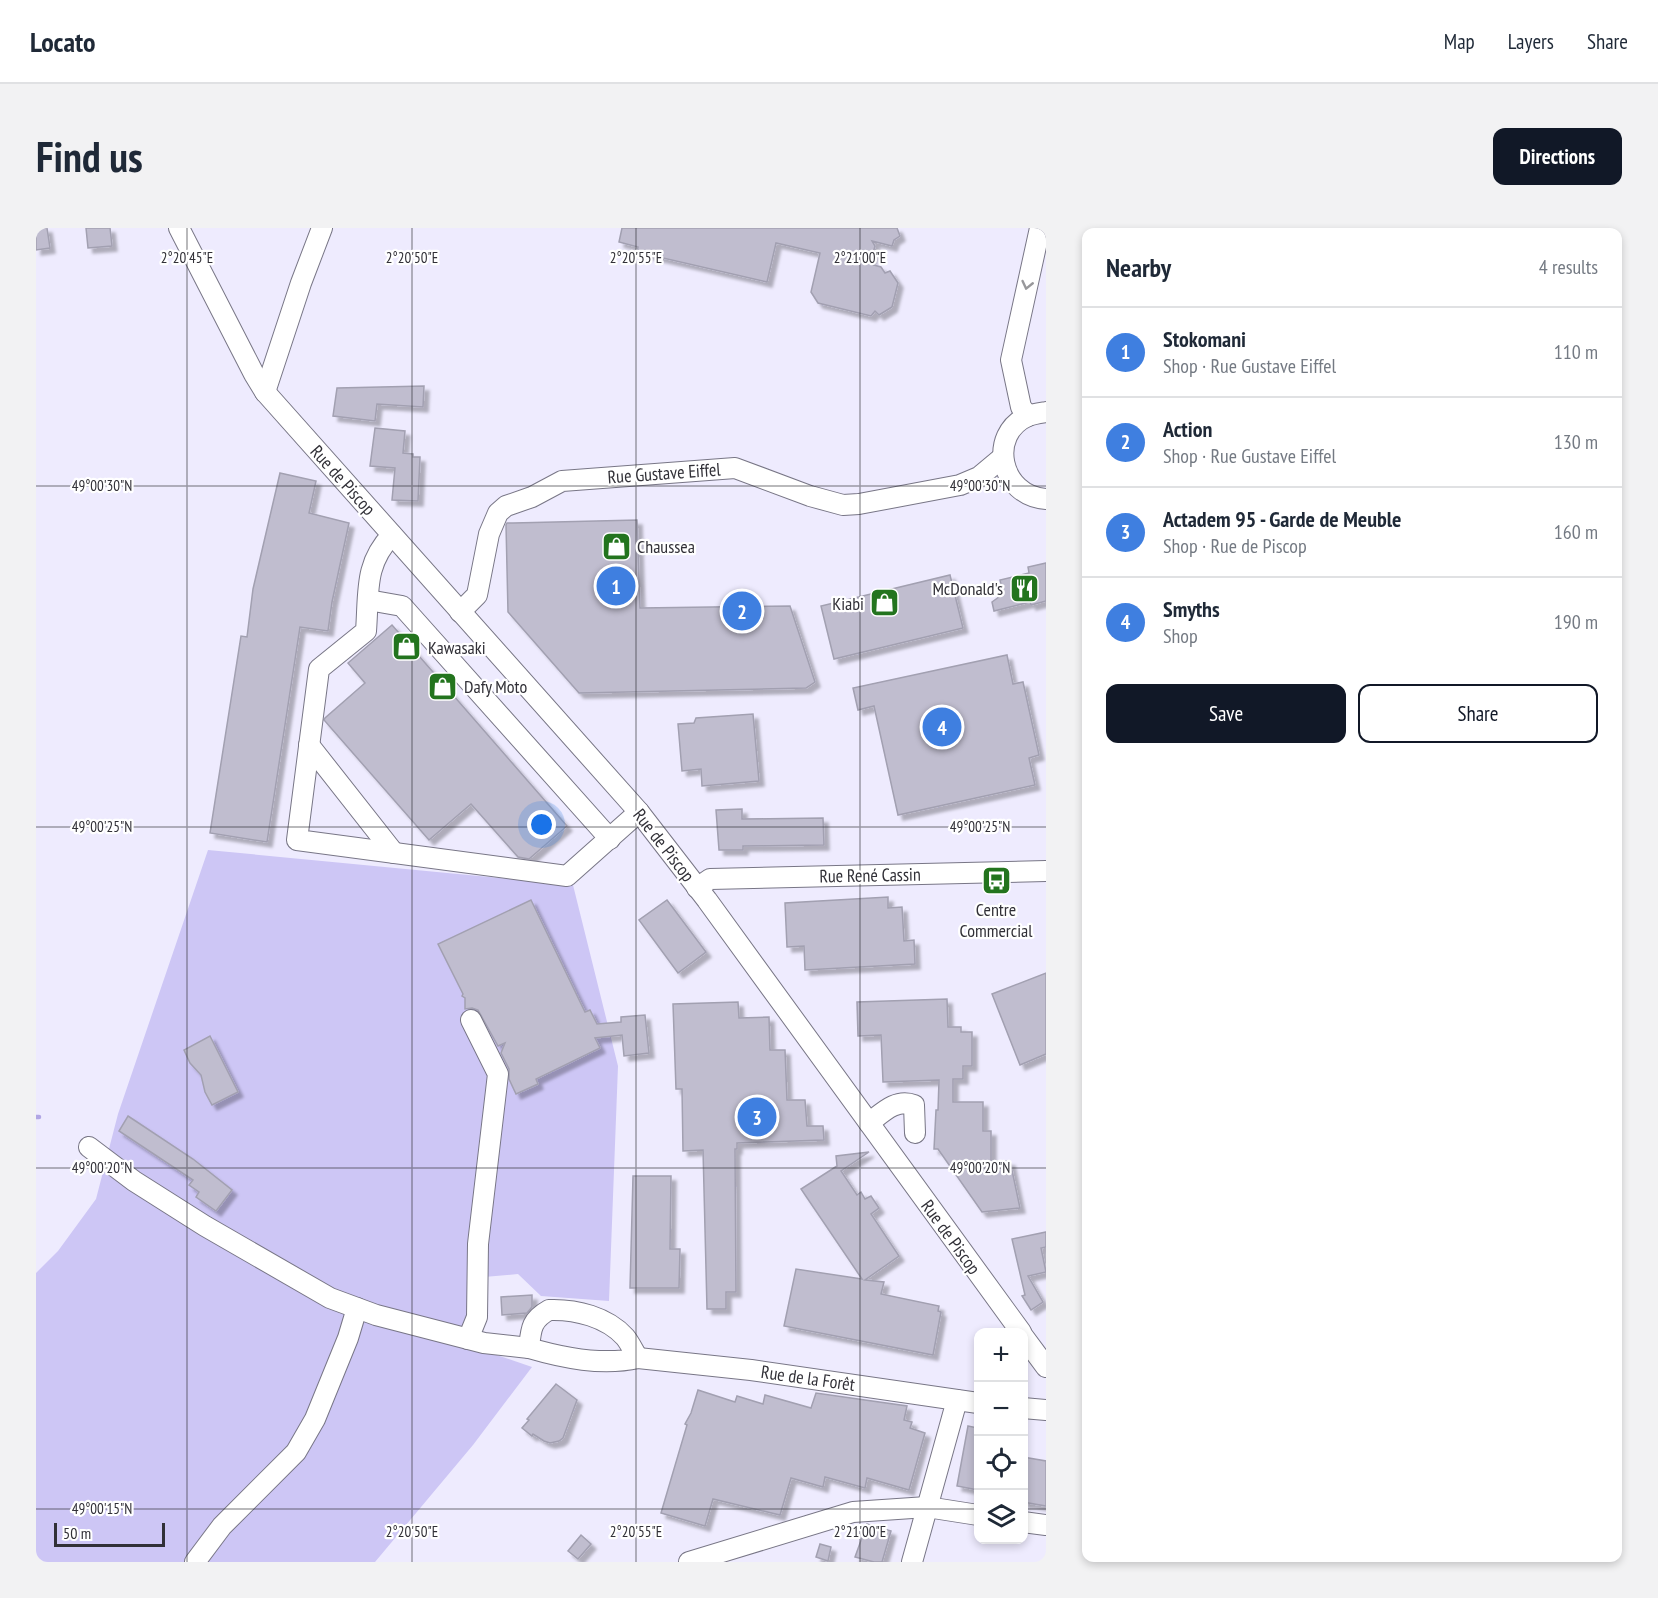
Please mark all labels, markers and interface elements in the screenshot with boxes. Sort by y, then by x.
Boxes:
text: Locato [30,23,96,60]
text: Map [1444,28,1475,55]
text: Layers [1508,28,1554,55]
text: Share [1587,28,1628,55]
button: Directions [1493,128,1622,185]
text: Find us [36,129,143,184]
text: 2°20'45"E [161,248,213,267]
text: 2°20'50"E [386,248,438,267]
text: 2°20'55"E [610,248,662,267]
text: 2°21'00"E [834,248,886,267]
text: Nearby [1106,251,1171,284]
text: 4 results [1539,254,1598,280]
one-way arrow [1022,280,1035,290]
text: Stokomani [1163,325,1246,353]
text: 1 [1121,339,1130,365]
text: 110 m [1554,339,1598,365]
text: Shop · Rue Gustave Eiffel [1163,353,1336,379]
text: Action [1163,415,1212,443]
text: 2 [1121,429,1130,455]
text: 130 m [1554,429,1598,455]
street label: Rue de Piscop [305,440,381,520]
text: Shop · Rue Gustave Eiffel [1163,443,1336,469]
street label: Rue Gustave Eiffel [607,458,722,488]
text: 49°00'30"N [72,476,132,495]
text: 49°00'30"N [950,476,1010,495]
text: Actadem 95 - Garde de Meuble [1163,505,1402,533]
text: 3 [1121,519,1130,545]
text: 160 m [1554,519,1598,545]
shop icon: Chaussea [600,530,632,562]
text: Shop · Rue de Piscop [1163,533,1307,559]
place label: Chaussea [637,535,695,558]
pin: 1 [596,564,636,608]
restaurant icon: McDonald's [1008,572,1040,604]
place label: McDonald's [932,577,1003,600]
shop icon: Kiabi [869,587,901,619]
pin: 2 [722,588,762,634]
place label: Kiabi [832,592,864,615]
text: Smyths [1163,595,1220,623]
text: 4 [1121,609,1130,635]
text: 190 m [1554,609,1598,635]
text: Shop [1163,623,1198,649]
shop icon: Kawasaki [391,631,423,663]
place label: Kawasaki [428,636,486,659]
shop icon: Dafy Moto [427,670,459,702]
place label: Dafy Moto [464,675,527,698]
button: Save [1106,684,1346,743]
button: Share [1358,684,1598,743]
pin: 4 [922,704,962,750]
street label: Rue de Piscop [628,804,700,886]
your location [527,810,556,839]
text: 49°00'25"N [72,817,132,836]
text: 49°00'25"N [950,817,1010,836]
street label: Rue René Cassin [819,863,921,887]
bus stop icon: Centre Commercial [980,864,1012,896]
place label: Centre Commercial [959,898,1033,942]
pin: 3 [738,1094,776,1140]
text: 49°00'20"N [72,1158,132,1177]
text: 49°00'20"N [950,1158,1010,1177]
street label: Rue de Piscop [916,1195,986,1279]
map controls [974,1328,1028,1544]
button: + [974,1328,1028,1382]
street label: Rue de la Forêt [760,1360,856,1396]
button: − [974,1382,1028,1436]
button: locate [974,1436,1028,1490]
button: layers [974,1490,1028,1544]
text: 49°00'15"N [72,1499,132,1518]
scale bar [54,1520,165,1548]
text: 2°20'50"E [386,1522,438,1541]
text: 2°20'55"E [610,1522,662,1541]
text: 2°21'00"E [834,1522,886,1541]
text: 50 m [63,1523,91,1543]

